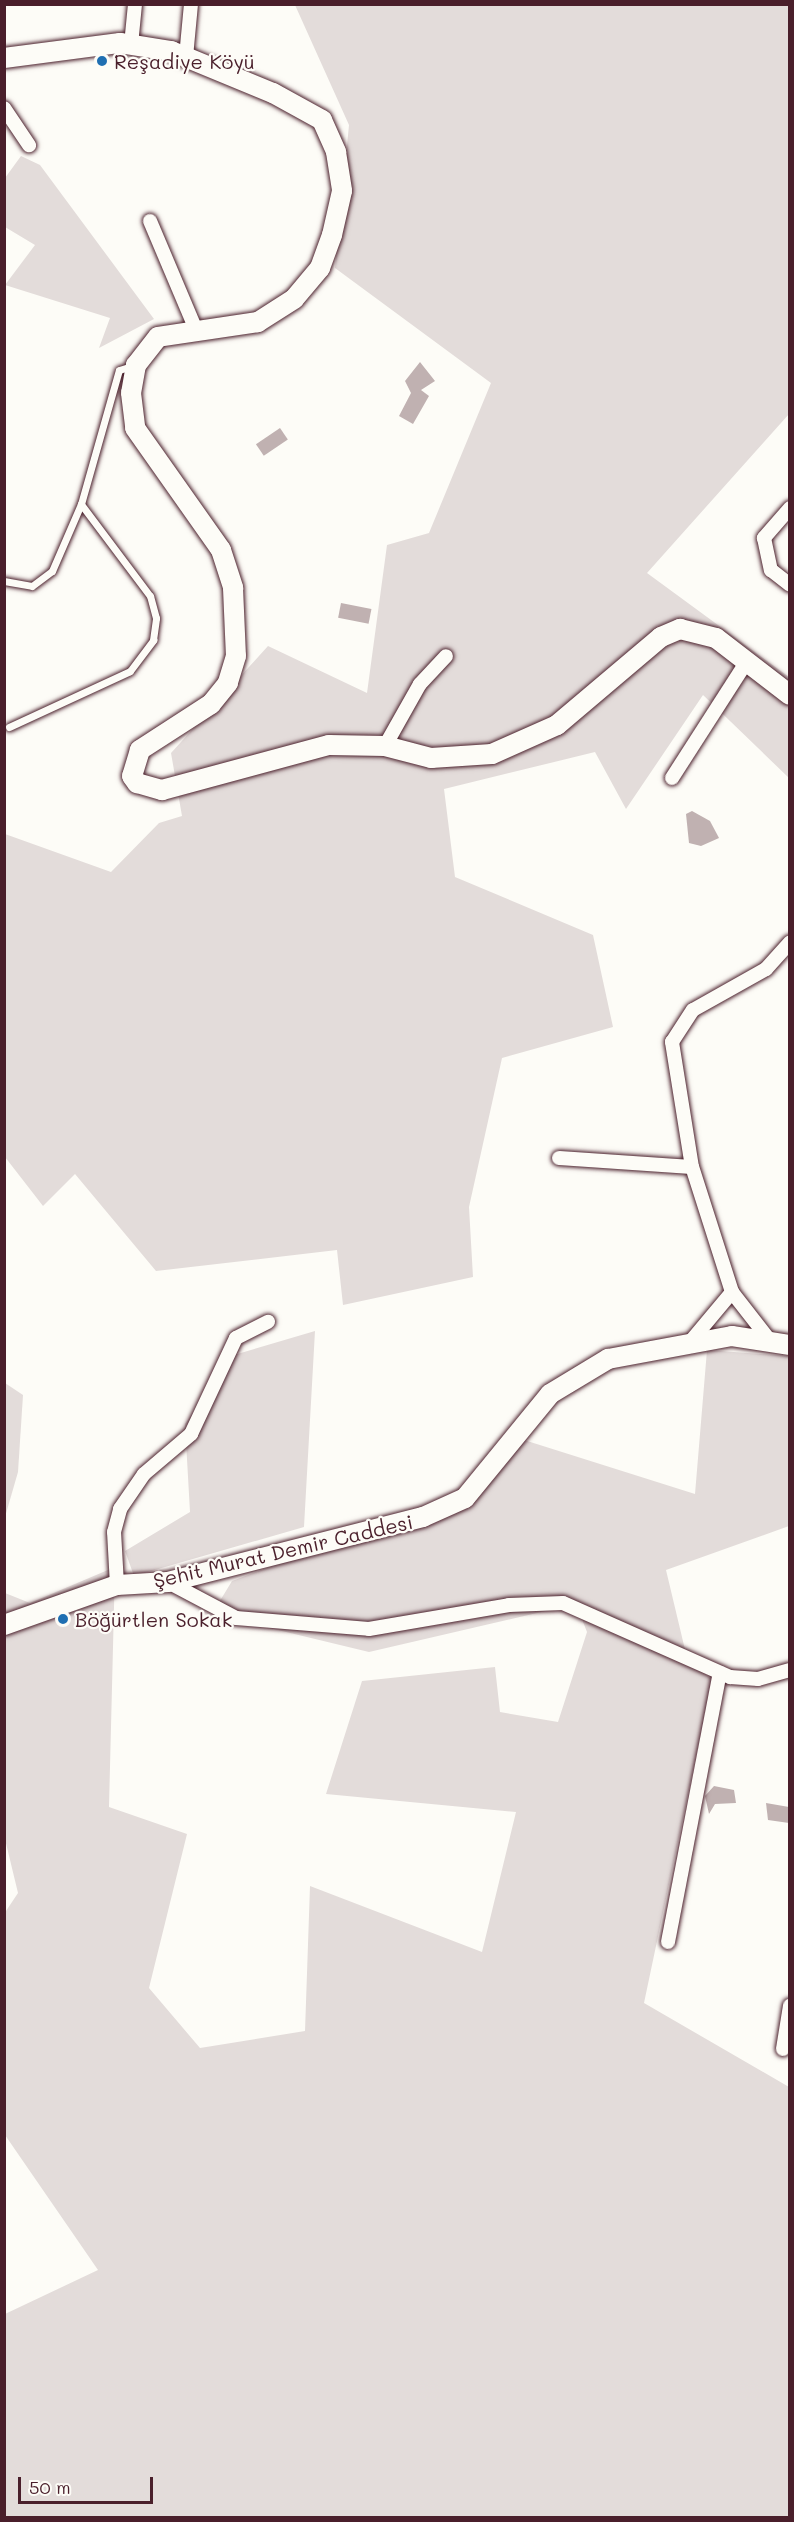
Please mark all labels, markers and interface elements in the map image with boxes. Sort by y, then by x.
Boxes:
place label: Reşadiye Köyü [114,49,255,73]
marker: Reşadiye Köyü [95,54,109,68]
street label: Şehit Murat Demir Caddesi [151,1509,415,1593]
place label: Böğürtlen Sokak [75,1607,232,1631]
marker: Böğürtlen Sokak [56,1612,70,1626]
scale bar [21,2465,156,2503]
text: 50 m [29,2475,71,2499]

